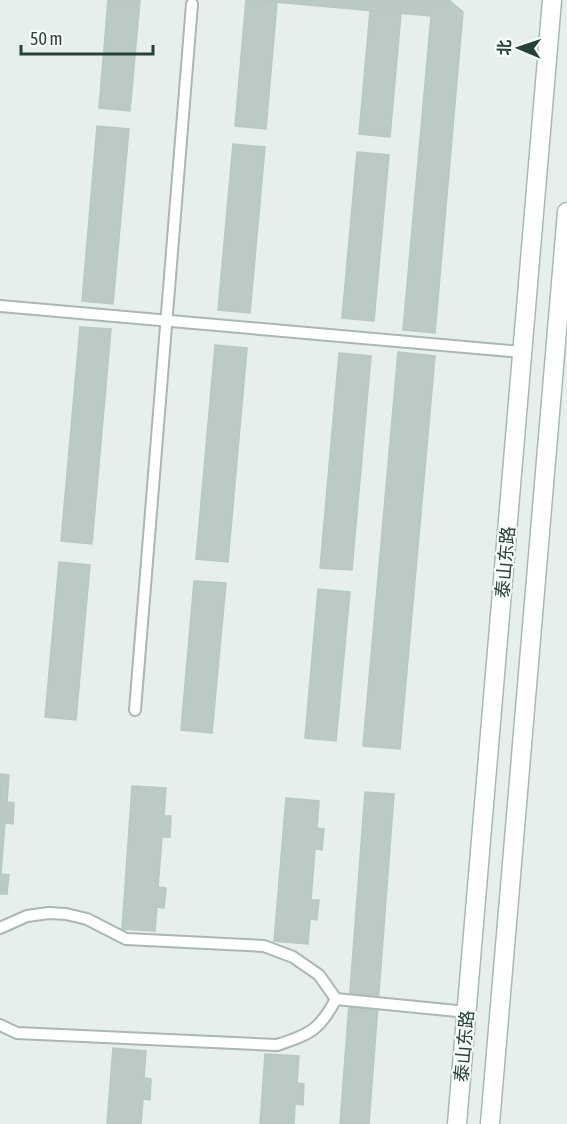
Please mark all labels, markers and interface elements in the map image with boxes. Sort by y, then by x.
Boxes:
scale bar [21,18,153,56]
north arrow [489,18,549,78]
text: 50 m [30,28,62,49]
text: 北 [495,39,513,56]
street label: 泰山东路 [491,525,519,599]
street label: 泰山东路 [450,1009,478,1083]

